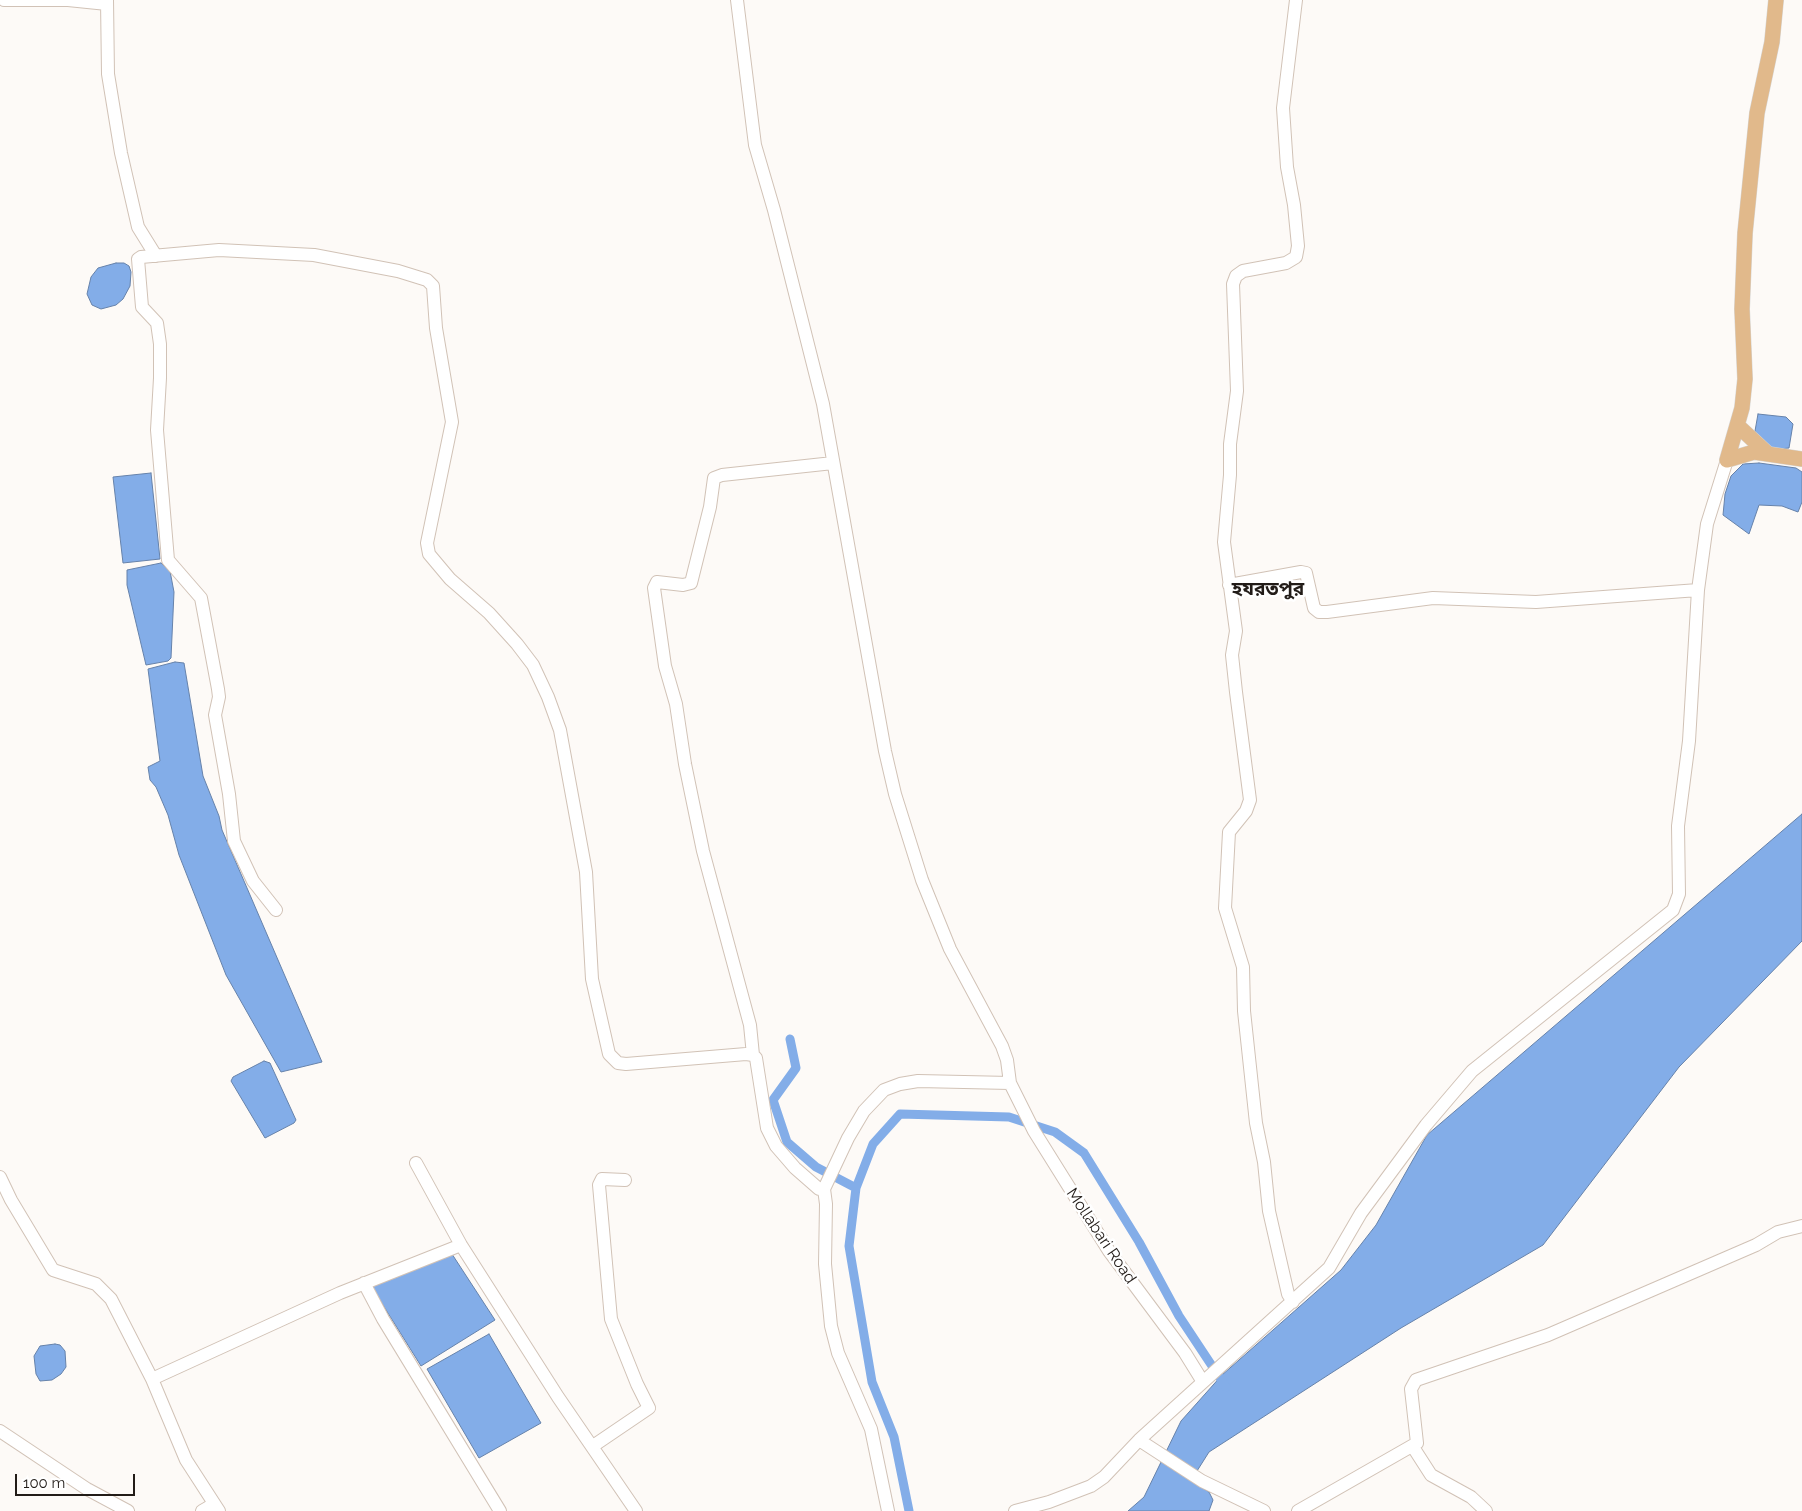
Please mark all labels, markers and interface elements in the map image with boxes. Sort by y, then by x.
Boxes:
district label: হযরতপুর [1232,578,1304,600]
street label: Mollabari Road [1062,1185,1140,1287]
scale bar [18,1464,138,1496]
text: 100 m [23,1474,65,1492]

